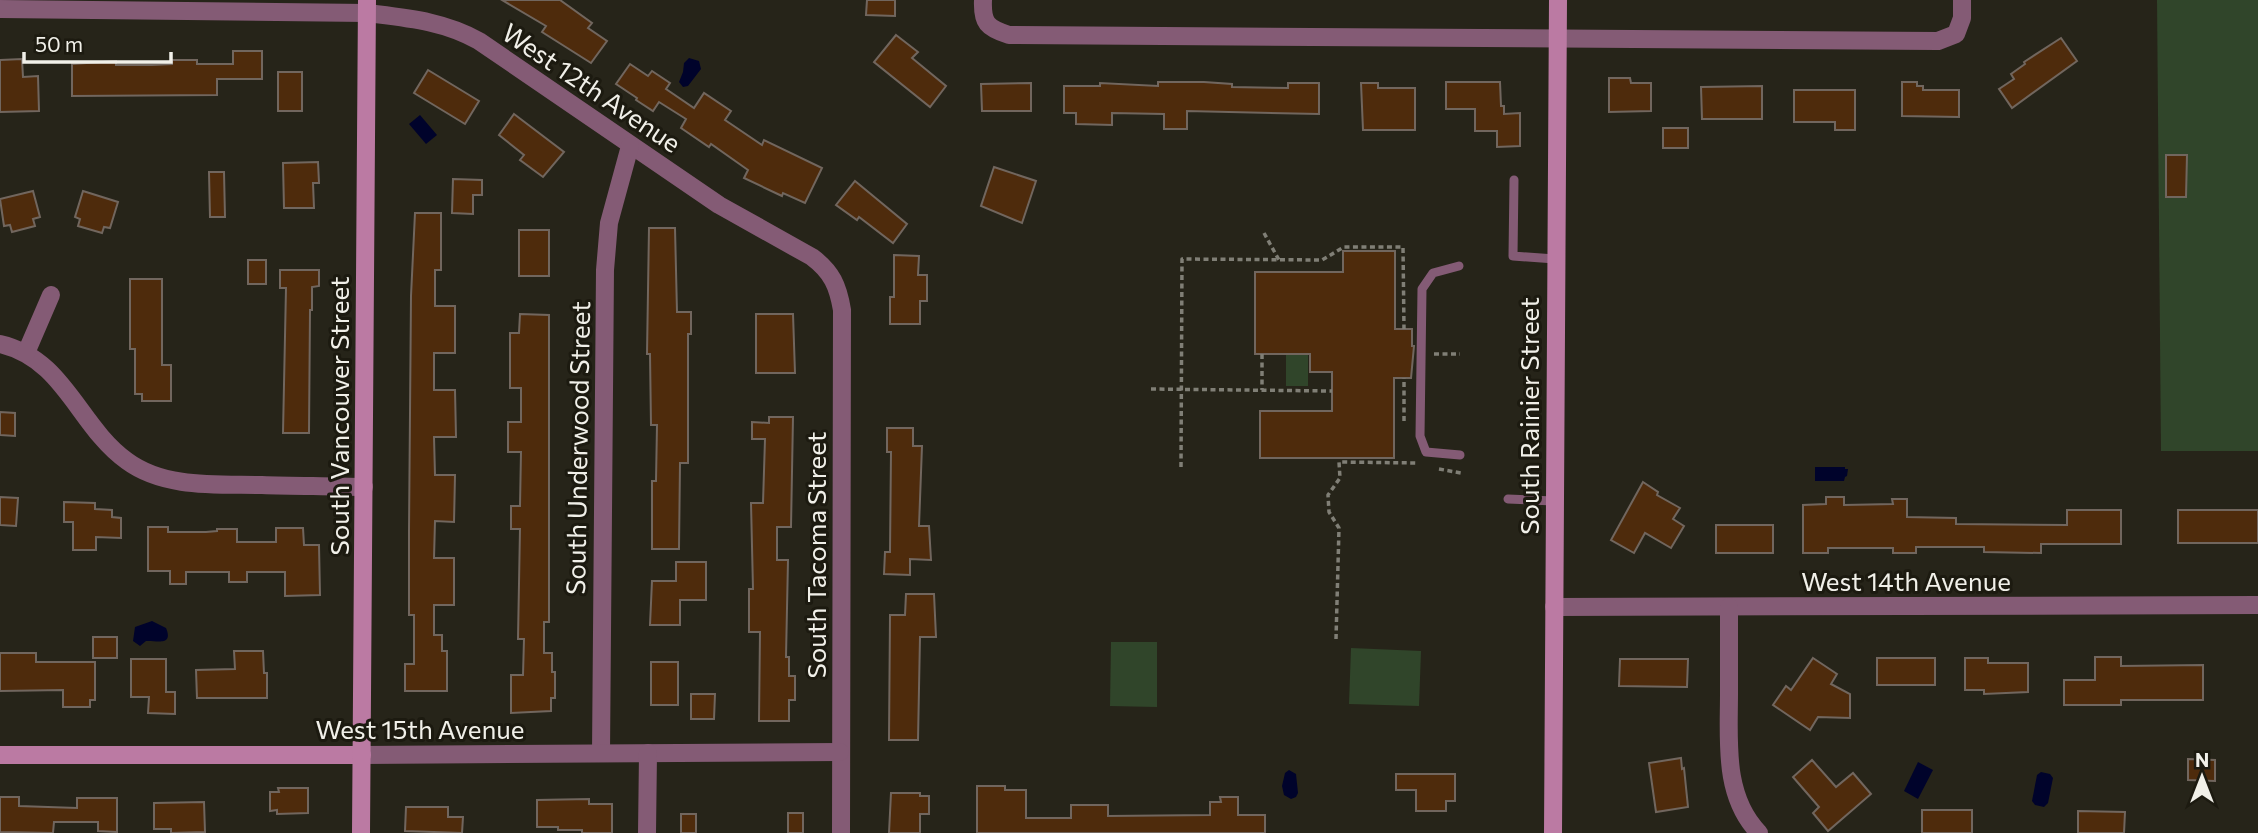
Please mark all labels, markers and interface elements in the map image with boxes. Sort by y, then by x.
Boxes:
street label: West 12th Avenue [497,16,687,158]
scale bar [24,21,172,65]
text: 50 m [35,31,83,56]
street label: South Vancouver Street [323,276,354,556]
street label: South Rainier Street [1513,297,1544,535]
street label: South Underwood Street [559,301,595,595]
street label: South Tacoma Street [800,431,831,679]
street label: West 14th Avenue [1801,565,2011,596]
street label: West 15th Avenue [315,713,525,744]
north arrow [2167,742,2237,812]
text: N [2195,748,2209,771]

